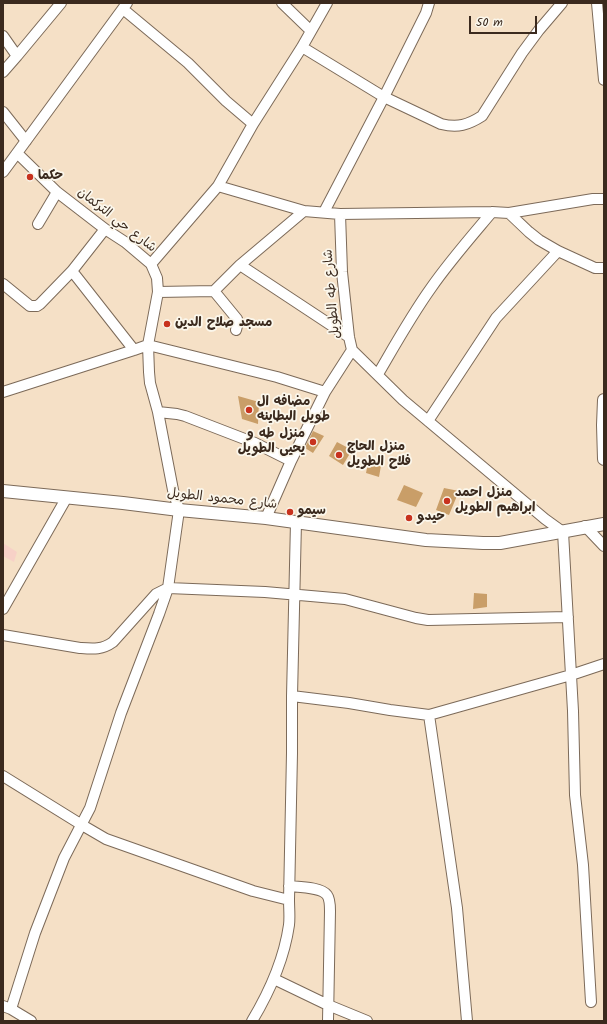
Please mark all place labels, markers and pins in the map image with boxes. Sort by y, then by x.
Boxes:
place label: حكما [38,169,63,185]
marker: حكما [25,172,35,182]
place label: مسجد صلاح الدين [175,316,272,332]
marker: مسجد صلاح الدين [162,319,172,329]
place label: مضافه ال طويل البطاينه [257,395,330,426]
marker: مضافه ال طويل البطاينه [244,405,254,415]
place label: منزل طه و يحيى الطويل [238,427,305,458]
marker: منزل طه و يحيى الطويل [308,437,318,447]
place label: منزل الحاج فلاح الطويل [347,440,411,471]
marker: منزل الحاج فلاح الطويل [334,450,344,460]
place label: منزل احمد ابراهيم الطويل [455,486,535,517]
marker: منزل احمد ابراهيم الطويل [442,496,452,506]
place label: سيمو [298,504,326,520]
marker: سيمو [285,507,295,517]
place label: حيدو [417,510,445,526]
marker: حيدو [404,513,414,523]

